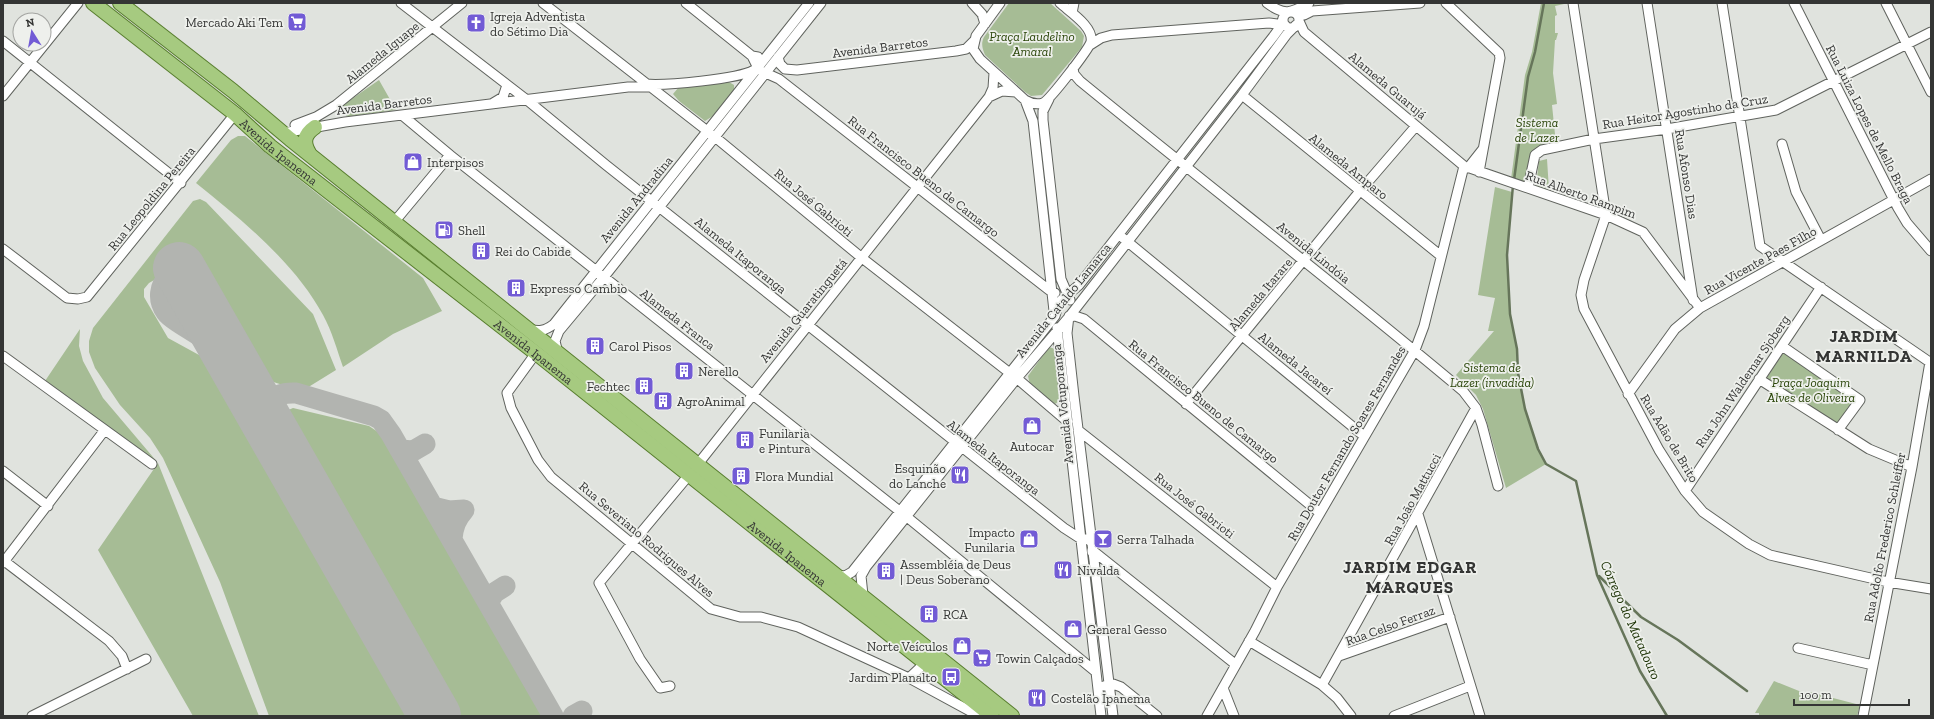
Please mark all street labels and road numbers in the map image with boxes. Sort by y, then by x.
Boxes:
street label: Alameda Iguape [343,18,422,86]
street label: Avenida Barretos [831,34,929,61]
street label: Rua Luiza Lopes de Mello Braga [1823,42,1917,207]
street label: Alameda Guarujá [1345,49,1430,123]
street label: Avenida Barretos [335,91,433,118]
street label: Rua Heitor Agostinho da Cruz [1601,91,1769,132]
street label: Rua Francisco Bueno de Camargo [845,113,1003,240]
street label: Avenida Ipanema [237,115,321,189]
street label: Rua Afonso Dias [1672,128,1701,220]
street label: Alameda Amparo [1306,130,1391,203]
street label: Rua Leopoldina Pereira [105,143,198,253]
street label: Avenida Andradina [597,153,676,245]
street label: Rua José Gabrioti [771,165,856,240]
street label: Rua Alberto Rampim [1524,167,1639,222]
street label: Alameda Itaporanga [692,214,790,297]
street label: Avenida Lindóia [1274,218,1354,287]
street label: Rua Vicente Paes Filho [1701,223,1819,298]
street label: Avenida Cataldo Lamarca [1013,240,1114,360]
street label: Avenida Guaratinguetá [757,255,850,365]
street label: Alameda Itarare [1226,255,1295,334]
street label: Alameda Franca [637,286,719,354]
street label: Rua John Waldemar Sjoberg [1692,312,1793,451]
street label: Avenida Ipanema [491,316,576,388]
street label: Alameda Jacareí [1256,329,1336,398]
street label: Rua Francisco Bueno de Camargo [1126,336,1282,467]
street label: Avenida Votuporanga [1049,343,1076,464]
street label: Rua Doutor Fernando Soares Fernandes [1284,343,1409,543]
street label: Rua Adão de Brito [1637,391,1702,485]
street label: Alameda Itaporanga [944,417,1044,499]
street label: Rua João Mattucci [1381,450,1444,548]
street label: Rua Adolfo Frederico Schleiffer [1861,451,1908,623]
street label: Rua José Gabrioti [1152,469,1238,542]
street label: Rua Severiano Rodrigues Alves [576,478,718,601]
street label: Avenida Ipanema [745,518,830,590]
street label: Rua Celso Ferraz [1343,602,1437,649]

